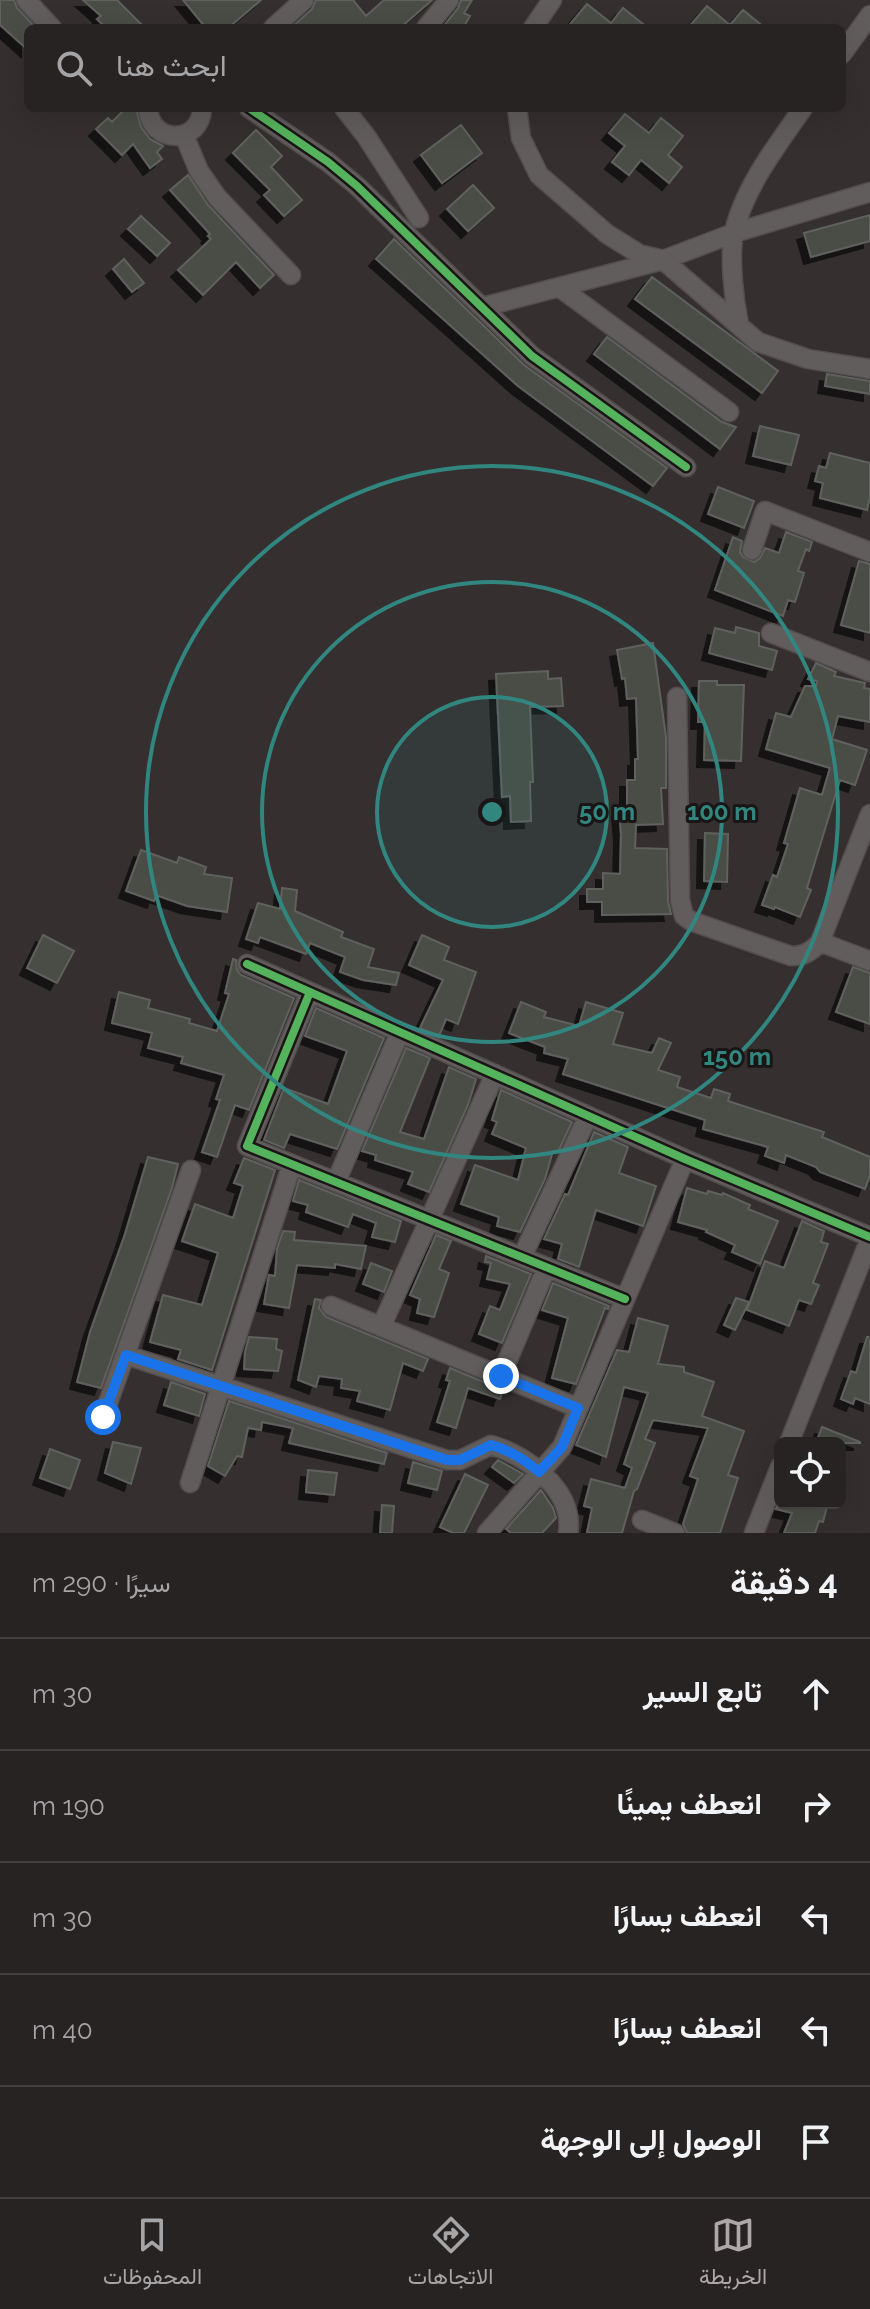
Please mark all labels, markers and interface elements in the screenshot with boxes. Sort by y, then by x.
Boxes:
search box [24,24,846,112]
icon: search [52,46,96,90]
text: ابحث هنا [116,48,227,83]
text: 50 m [579,797,635,826]
text: 100 m [687,797,757,826]
centre of rings [478,798,506,826]
text: 150 m [703,1042,771,1071]
route end [483,1358,519,1394]
route start [85,1399,121,1435]
map controls [774,1437,846,1509]
button: locate [774,1437,846,1509]
text: 4 دقيقة [730,1562,838,1602]
text: سيرًا · 290 m [32,1568,171,1598]
icon: ahead [794,1672,838,1716]
text: تابع السير [643,1674,762,1709]
text: 30 m [32,1679,92,1709]
icon: right [794,1784,838,1828]
text: انعطف يمينًا [617,1786,762,1821]
text: 190 m [32,1791,105,1821]
icon: left [794,1896,838,1940]
text: انعطف يسارًا [613,1898,762,1933]
text: 30 m [32,1903,92,1933]
icon: left [794,2008,838,2052]
text: انعطف يسارًا [613,2010,762,2045]
text: 40 m [32,2015,93,2045]
icon: arrive [794,2120,838,2164]
text: الوصول إلى الوجهة [540,2122,762,2157]
tab: المحفوظات [103,2213,202,2296]
tab: الاتجاهات [408,2213,493,2296]
tab: الخريطة [699,2213,767,2296]

